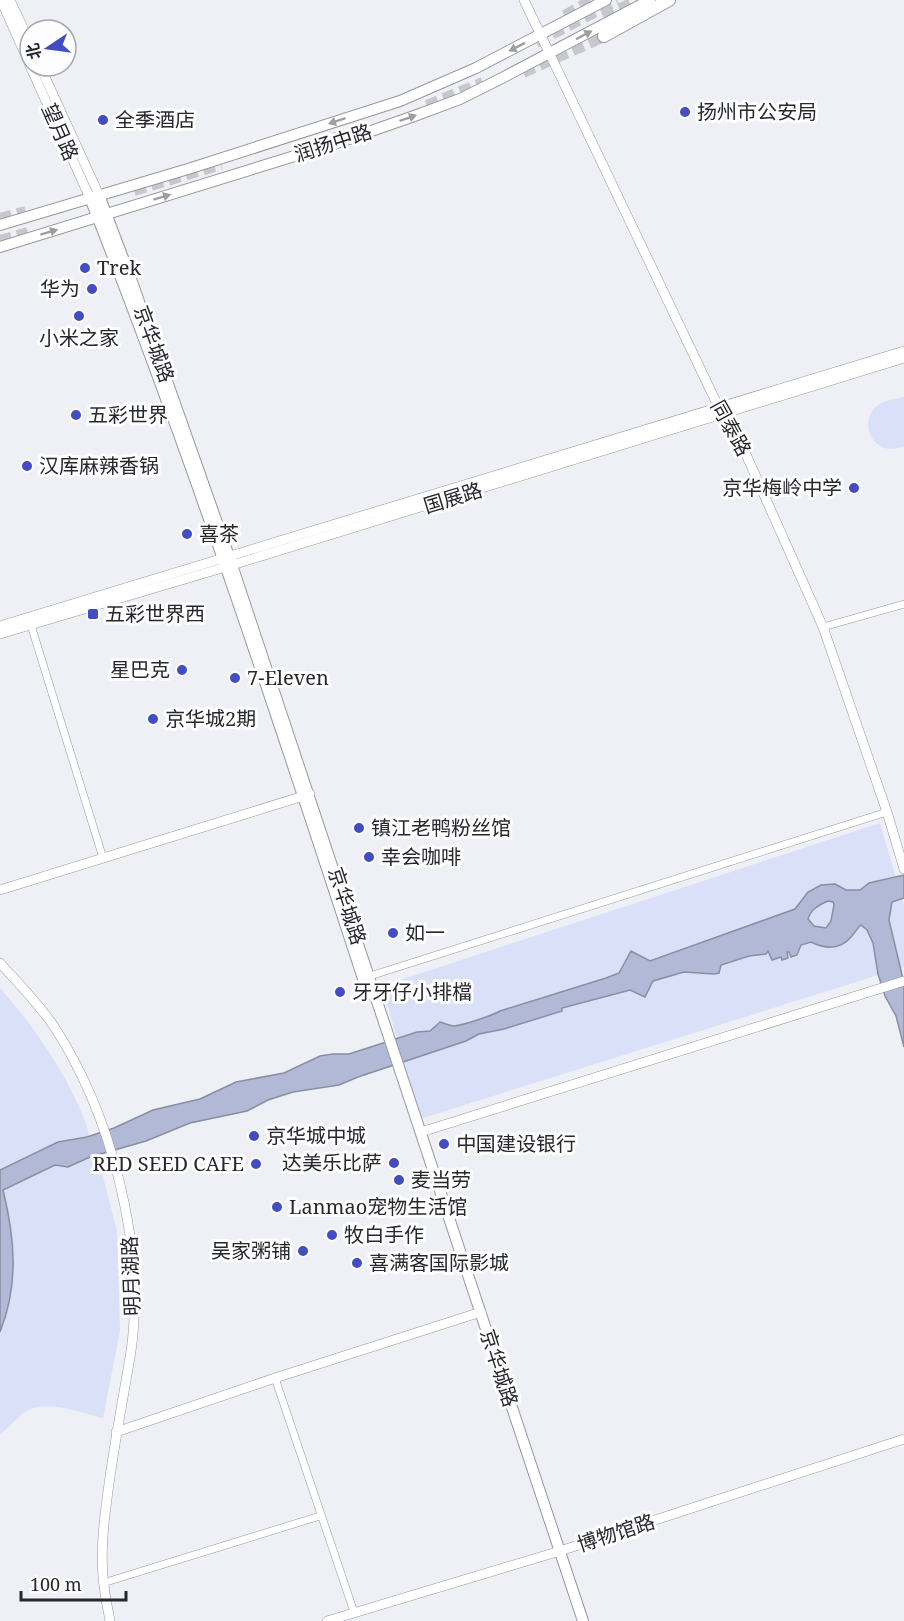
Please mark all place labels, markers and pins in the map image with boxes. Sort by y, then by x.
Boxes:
place label: 扬州市公安局 [697,98,817,125]
marker: 扬州市公安局 [678,105,692,119]
place label: 全季酒店 [115,106,195,133]
marker: 全季酒店 [96,113,110,127]
place label: Trek [97,254,141,281]
marker: Trek [78,261,92,275]
place label: 华为 [40,275,80,302]
marker: 华为 [85,282,99,296]
marker: 小米之家 [72,309,86,323]
place label: 小米之家 [39,324,119,351]
place label: 五彩世界 [88,401,168,428]
marker: 五彩世界 [69,408,83,422]
place label: 汉库麻辣香锅 [39,452,159,479]
marker: 汉库麻辣香锅 [20,459,34,473]
place label: 京华梅岭中学 [722,474,842,501]
marker: 京华梅岭中学 [847,481,861,495]
place label: 喜茶 [199,520,239,547]
marker: 喜茶 [180,527,194,541]
place label: 五彩世界西 [105,600,205,627]
marker: 五彩世界西 [86,607,100,621]
place label: 星巴克 [110,656,170,683]
marker: 星巴克 [175,663,189,677]
place label: 7-Eleven [247,664,329,691]
marker: 7-Eleven [228,671,242,685]
place label: 京华城2期 [165,705,256,732]
marker: 京华城2期 [146,712,160,726]
place label: 镇江老鸭粉丝馆 [371,814,511,841]
marker: 镇江老鸭粉丝馆 [352,821,366,835]
place label: 幸会咖啡 [381,843,461,870]
marker: 幸会咖啡 [362,850,376,864]
place label: 如一 [405,919,445,946]
marker: 如一 [386,926,400,940]
place label: 牙牙仔小排檔 [352,978,472,1005]
marker: 牙牙仔小排檔 [333,985,347,999]
place label: 京华城中城 [266,1122,366,1149]
marker: 京华城中城 [247,1129,261,1143]
place label: 中国建设银行 [456,1130,576,1157]
marker: 中国建设银行 [437,1137,451,1151]
place label: 达美乐比萨 [282,1149,382,1176]
place label: RED SEED CAFE [93,1150,244,1177]
marker: 达美乐比萨 [387,1156,401,1170]
marker: RED SEED CAFE [249,1157,263,1171]
place label: 麦当劳 [411,1166,471,1193]
marker: 麦当劳 [392,1173,406,1187]
place label: Lanmao宠物生活馆 [289,1193,467,1220]
marker: Lanmao宠物生活馆 [270,1200,284,1214]
place label: 牧白手作 [344,1221,424,1248]
marker: 牧白手作 [325,1228,339,1242]
place label: 吴家粥铺 [211,1237,291,1264]
marker: 吴家粥铺 [296,1244,310,1258]
place label: 喜满客国际影城 [369,1249,509,1276]
marker: 喜满客国际影城 [350,1256,364,1270]

